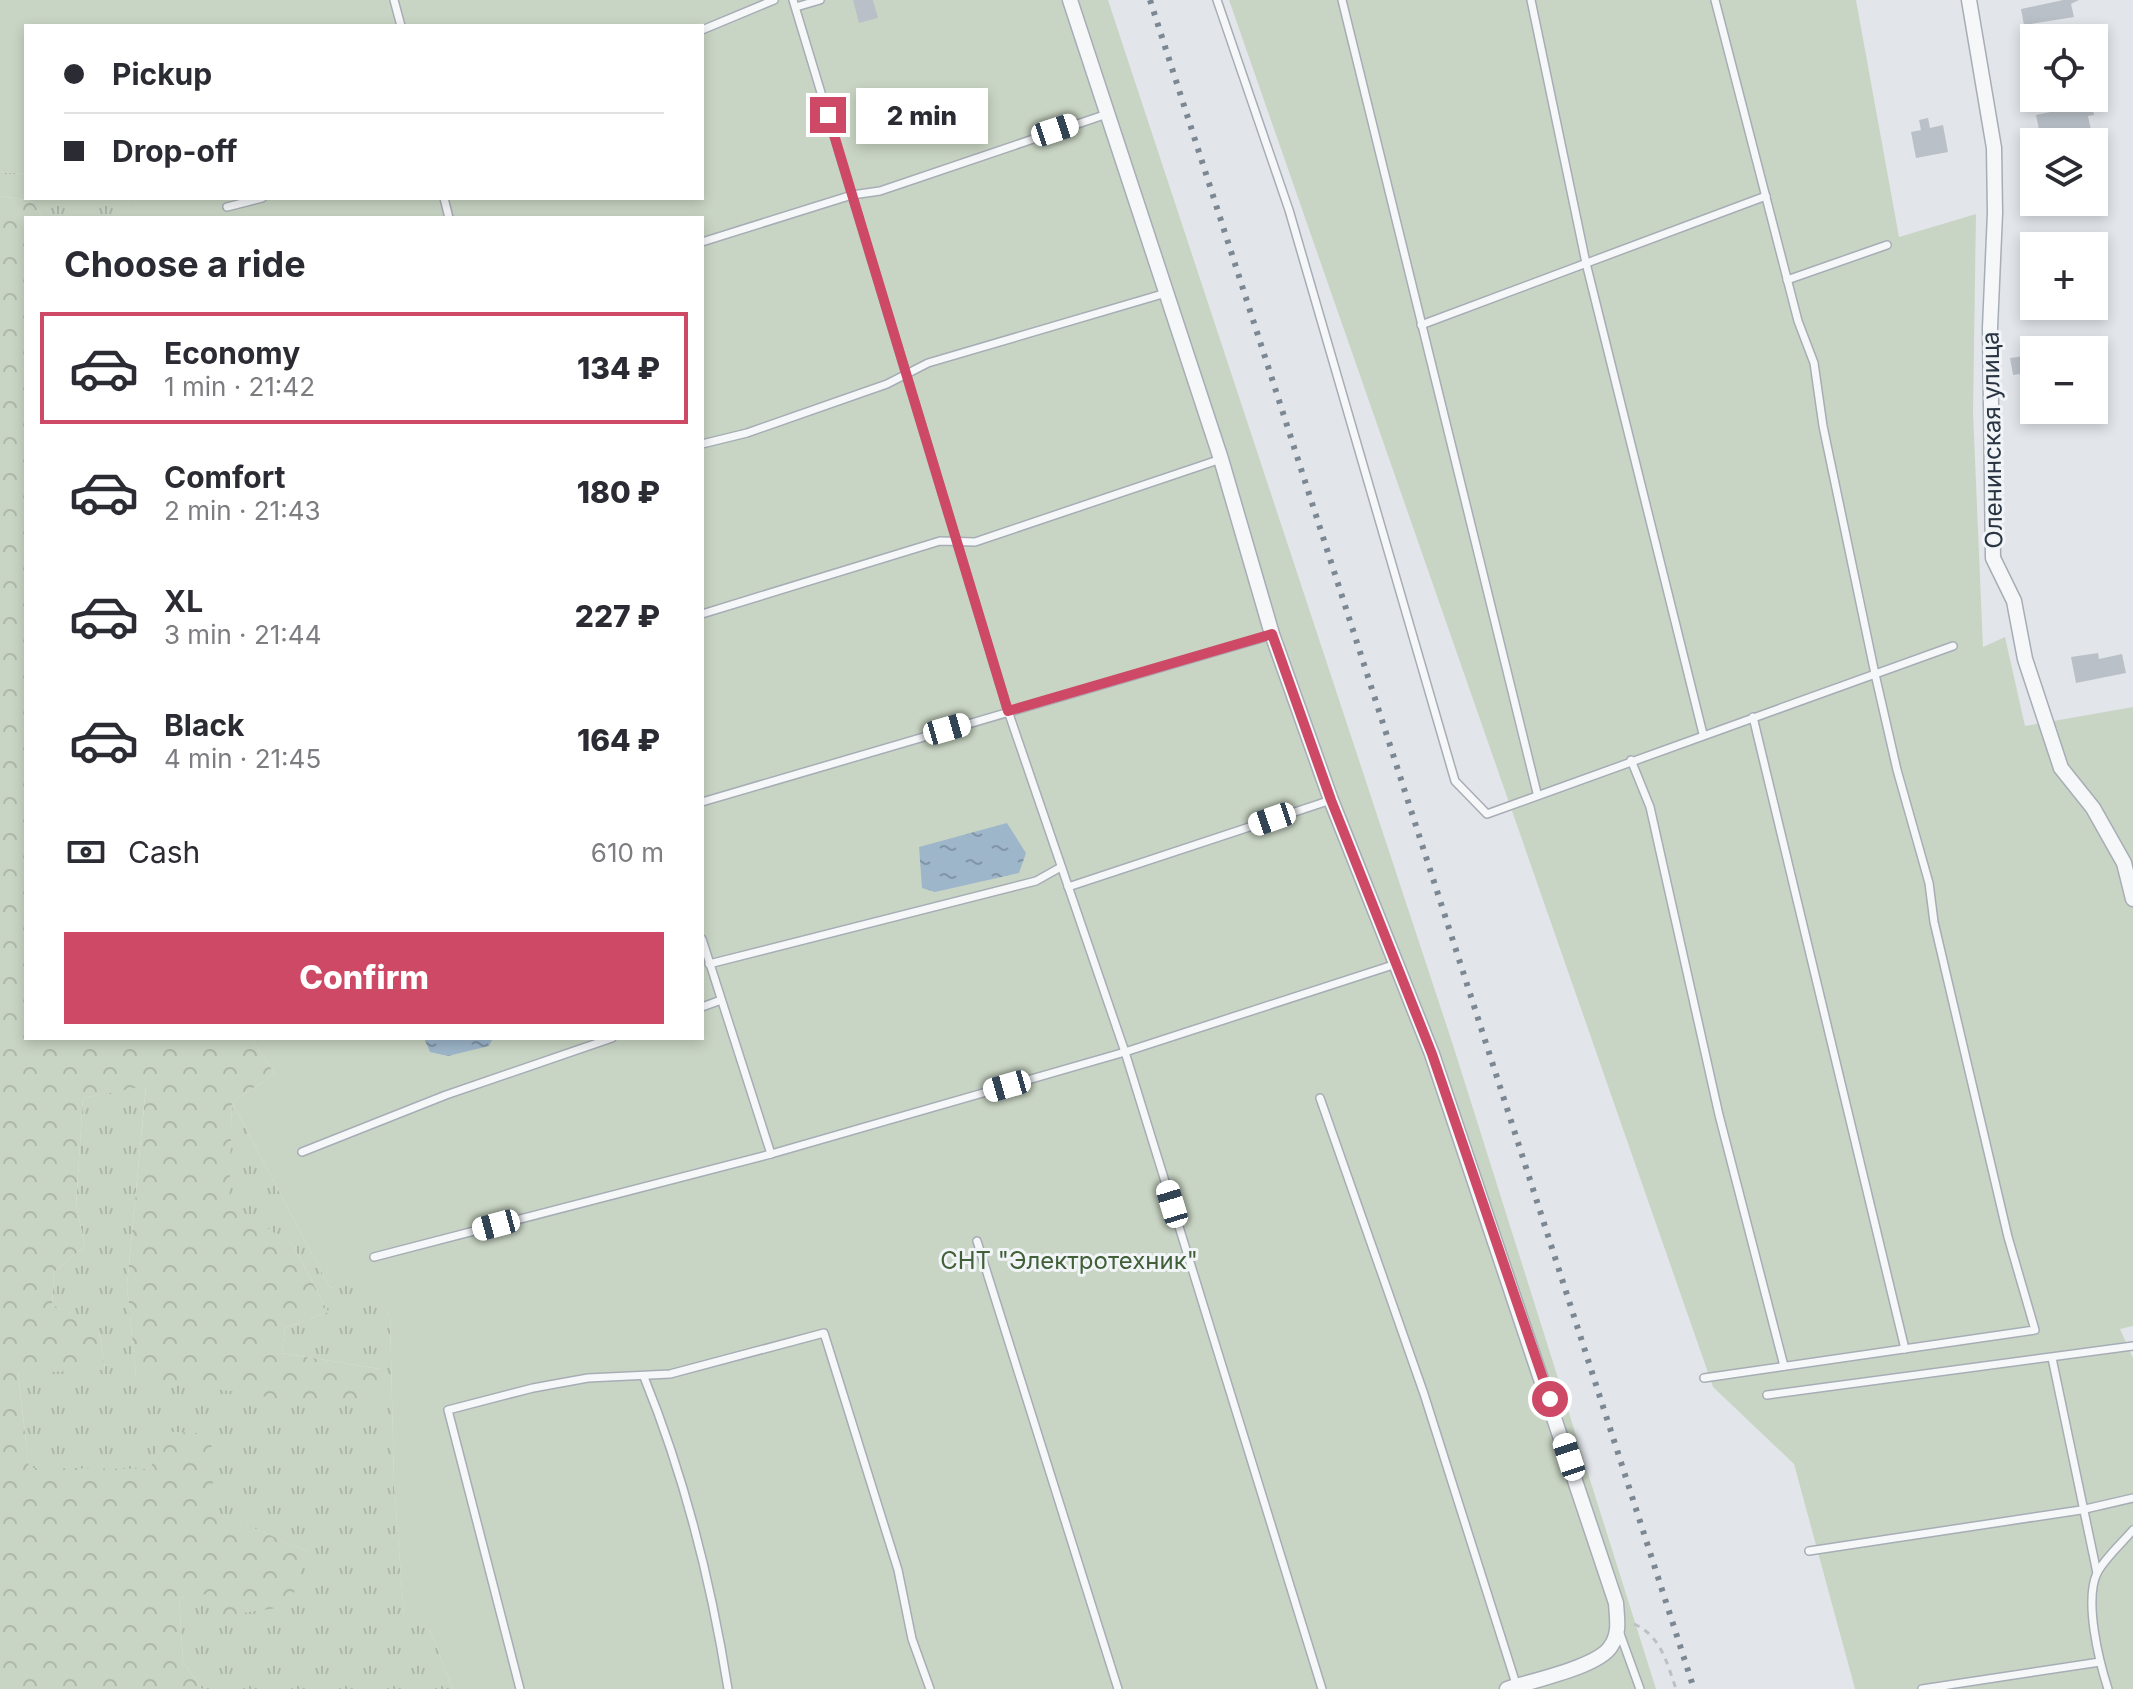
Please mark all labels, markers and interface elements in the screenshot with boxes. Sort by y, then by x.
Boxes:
map controls [2020,24,2108,424]
button: locate [2020,24,2108,112]
text: Pickup [112,56,212,92]
callout: 2 min [856,87,988,143]
route end [810,97,846,133]
text: 2 min [887,100,957,131]
car [1028,111,1082,149]
button: layers [2020,128,2108,216]
text: Drop-off [112,133,238,169]
button: + [2020,232,2108,320]
text: Choose a ride [64,242,306,286]
street label: Оленинская улица [1976,331,2008,549]
icon: car [68,332,140,404]
text: Economy [164,335,300,371]
button: − [2020,336,2108,424]
text: 134 ₽ [577,350,660,386]
text: 1 min · 21:42 [164,371,315,402]
icon: car [68,456,140,528]
text: Comfort [164,459,285,495]
text: 180 ₽ [577,474,660,510]
text: 2 min · 21:43 [164,495,321,526]
icon: car [68,580,140,652]
text: XL [164,583,203,619]
text: 227 ₽ [575,598,660,634]
text: 3 min · 21:44 [164,619,321,650]
icon: car [68,704,140,776]
text: Black [164,707,244,743]
car [921,711,973,747]
text: 164 ₽ [577,722,660,758]
text: 4 min · 21:45 [164,743,321,774]
car [1245,800,1299,838]
icon: cash [64,830,108,874]
text: Cash [128,834,200,870]
text: 610 m [591,837,664,868]
button: Confirm [64,932,664,1024]
car [981,1068,1033,1104]
car [1154,1178,1190,1230]
car [470,1207,522,1243]
park label: СНТ "Электротехник" [940,1246,1198,1275]
route start [1532,1381,1568,1417]
car [1550,1430,1588,1484]

